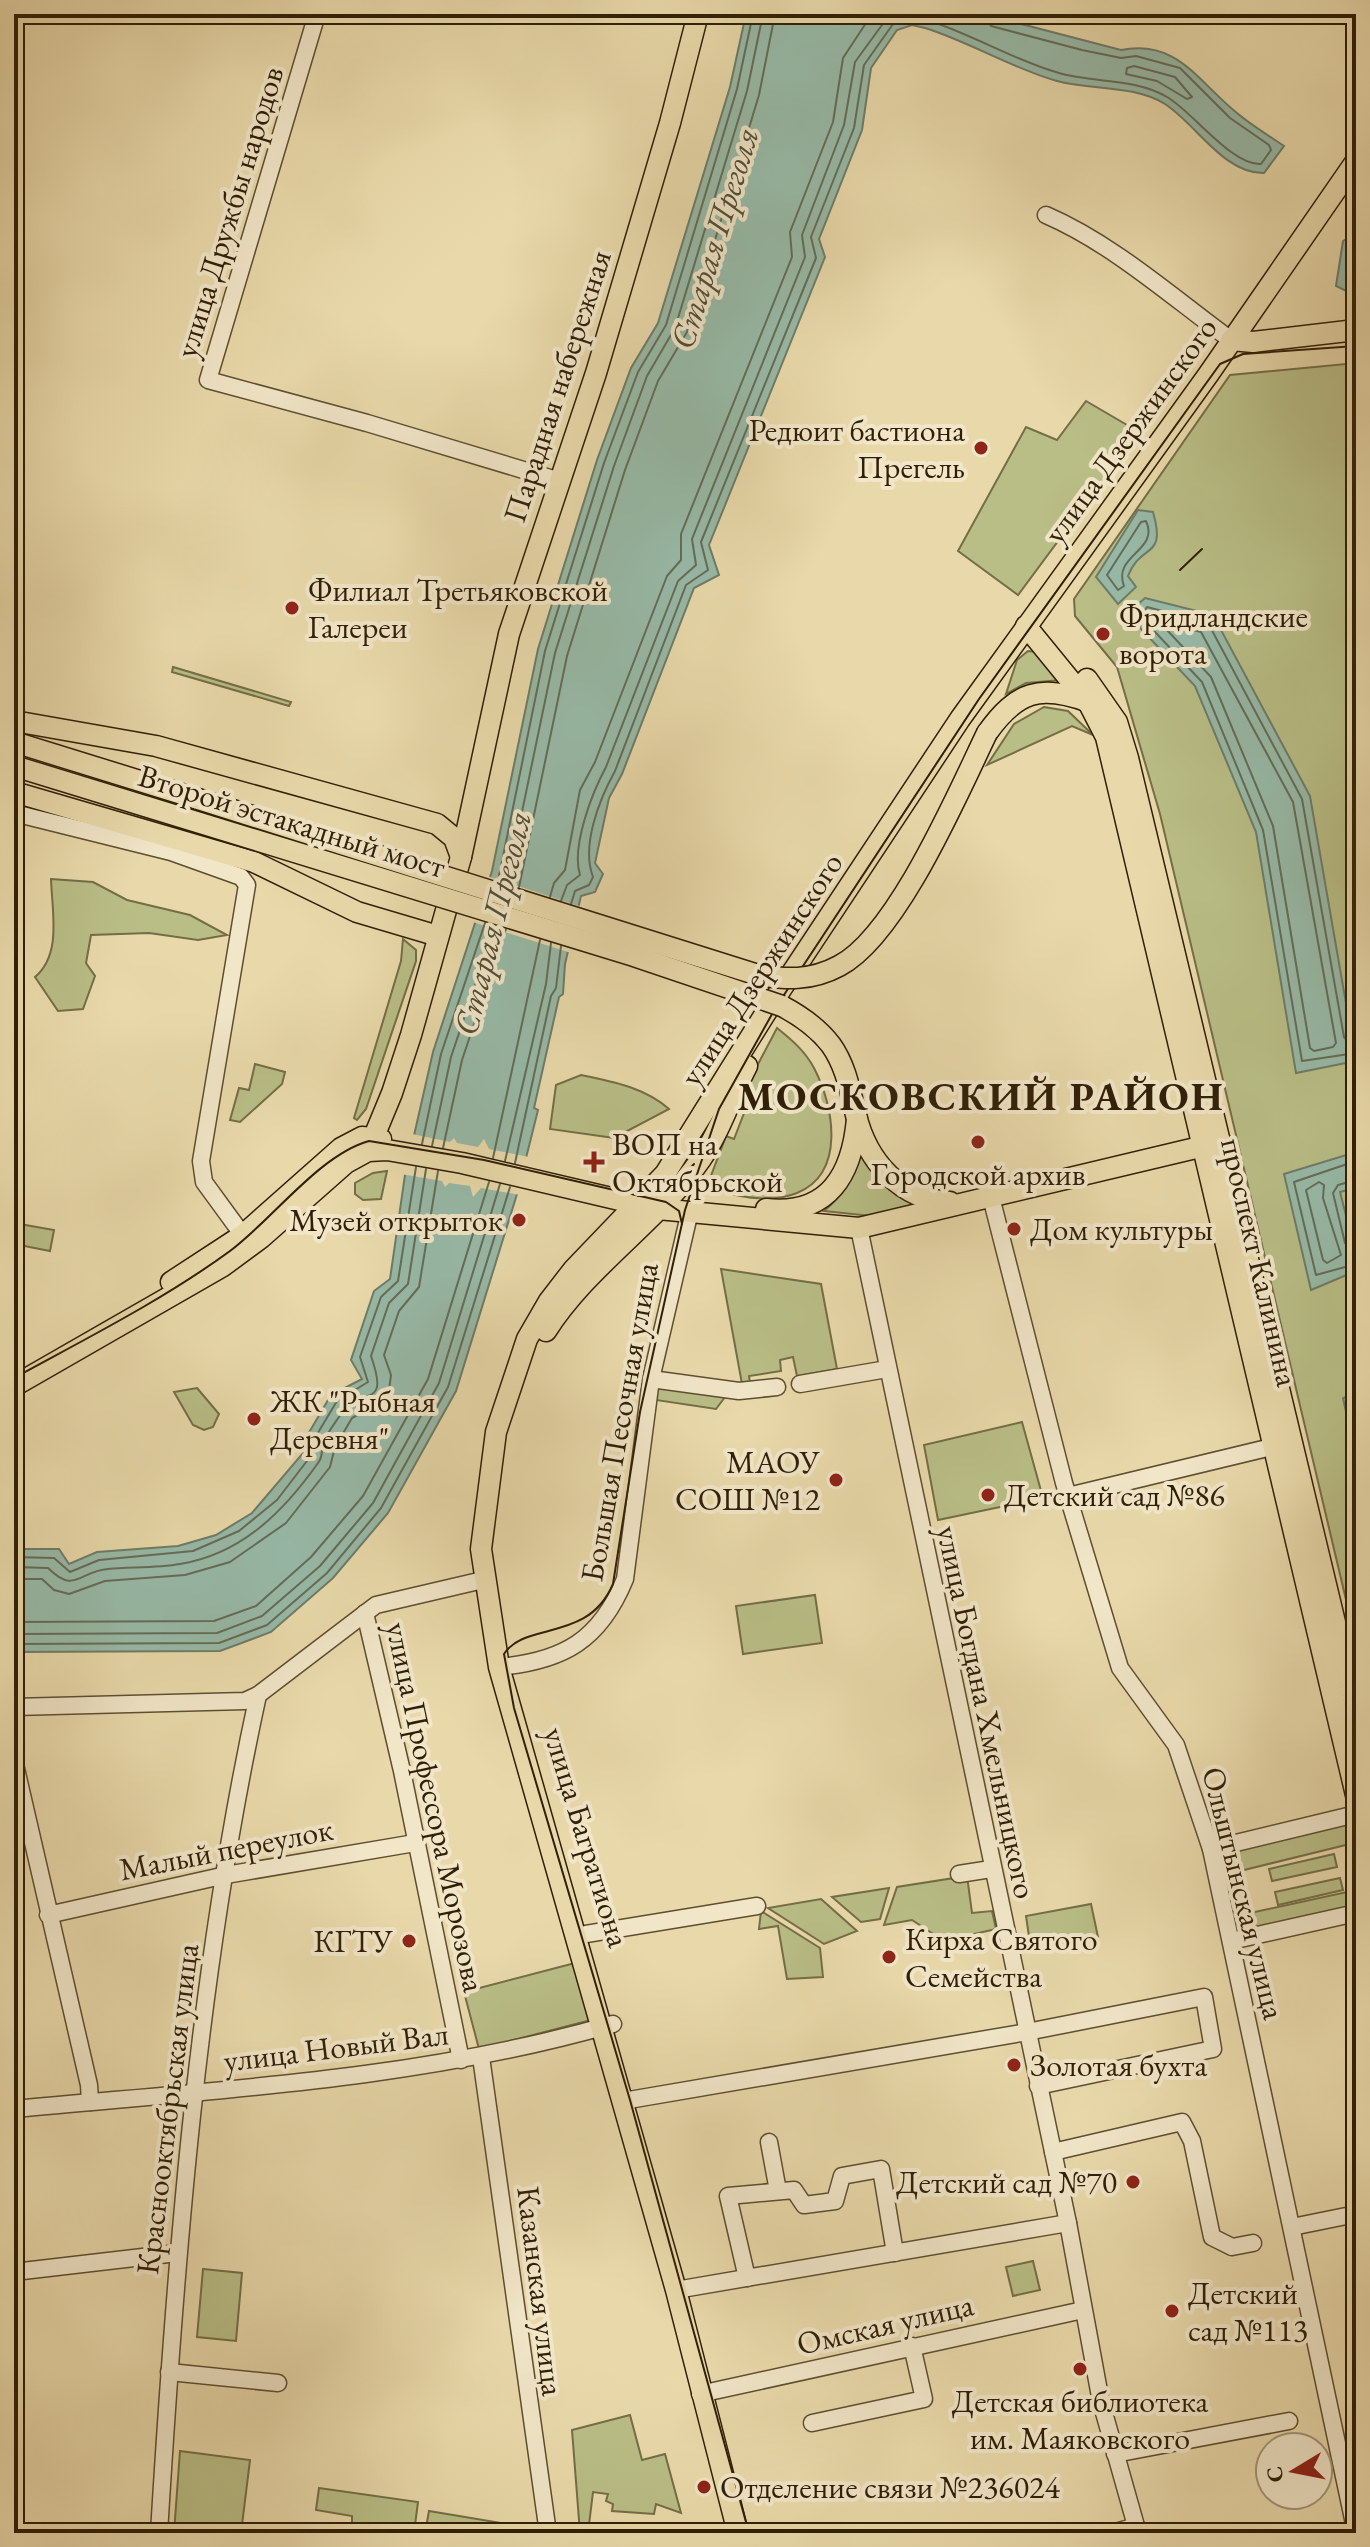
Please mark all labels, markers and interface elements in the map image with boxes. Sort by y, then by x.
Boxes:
street label: улица Дружбы народов [165,61,293,363]
water label: Старая Преголя [659,122,769,354]
street label: Парадная набережная [493,244,621,528]
street label: улица Дзержинского [1034,308,1226,552]
place label: Редюит бастиона Прегель [749,409,965,488]
marker: Редюит бастиона Прегель [972,439,990,457]
place label: Филиал Третьяковской Галереи [308,569,608,648]
place label: Фридландские ворота [1119,595,1308,674]
marker: Филиал Третьяковской Галереи [283,599,301,617]
marker: Фридландские ворота [1094,625,1112,643]
street label: Второй эстакадный мост [133,754,451,888]
water label: Старая Преголя [443,806,541,1040]
street label: улица Дзержинского [670,844,852,1094]
district label: МОСКОВСКИЙ РАЙОН [737,1070,1225,1122]
place label: ВОП на Октябрьской [612,1123,783,1202]
marker: Городской архив [969,1133,987,1151]
street label: проспект Калинина [1211,1134,1309,1391]
marker: ВОП на Октябрьской [583,1151,605,1173]
place label: Городской архив [871,1153,1085,1195]
place label: Музей открыток [289,1199,503,1241]
place label: Дом культуры [1030,1208,1213,1250]
marker: Музей открыток [510,1211,528,1229]
marker: Дом культуры [1005,1220,1023,1238]
street label: Большая Песочная улица [570,1259,668,1585]
place label: ЖК "Рыбная Деревня" [269,1380,436,1459]
marker: ЖК "Рыбная Деревня" [245,1410,263,1428]
place label: МАОУ СОШ №12 [675,1441,821,1520]
marker: МАОУ СОШ №12 [827,1471,845,1489]
place label: Детский сад №86 [1004,1474,1225,1516]
marker: Детский сад №86 [979,1486,997,1504]
street label: улица Богдана Хмельницкого [927,1522,1047,1902]
street label: улица Профессора Морозова [376,1618,496,1996]
street label: улица Багратиона [534,1722,640,1952]
street label: Ольштынская улица [1192,1763,1296,2024]
street label: Малый переулок [116,1808,336,1890]
place label: Кирха Святого Семейства [905,1918,1098,1997]
place label: КГТУ [313,1920,394,1962]
marker: КГТУ [400,1932,418,1950]
street label: Краснооктябрьская улица [126,1941,208,2277]
marker: Кирха Святого Семейства [880,1948,898,1966]
street label: улица Новый Вал [221,2012,451,2082]
place label: Золотая бухта [1030,2044,1207,2086]
marker: Золотая бухта [1005,2056,1023,2074]
place label: Детский сад №70 [896,2161,1117,2203]
marker: Детский сад №70 [1124,2173,1142,2191]
street label: Казанская улица [507,2184,575,2398]
place label: Детский сад №113 [1188,2272,1308,2351]
street label: Омская улица [793,2283,978,2365]
marker: Детский сад №113 [1163,2302,1181,2320]
marker: Детская библиотека им. Маяковского [1071,2360,1089,2378]
place label: Детская библиотека им. Маяковского [952,2380,1209,2459]
north arrow [1254,2431,1334,2511]
text: С [1259,2464,1290,2485]
place label: Отделение связи №236024 [720,2466,1060,2508]
marker: Отделение связи №236024 [695,2478,713,2496]

